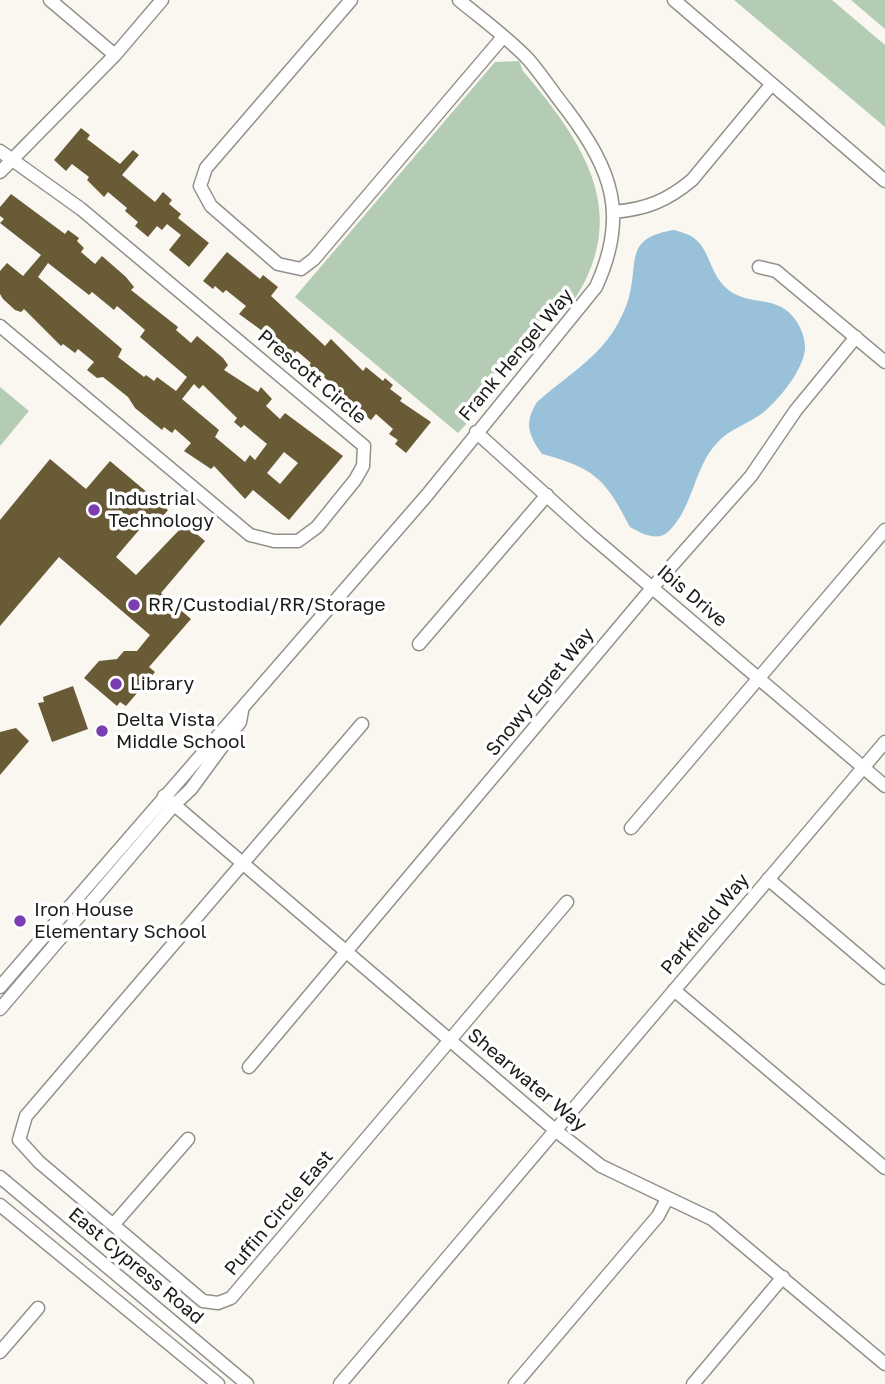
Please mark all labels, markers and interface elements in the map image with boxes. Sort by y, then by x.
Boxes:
street label: Frank Hengel Way [454,284,578,426]
street label: Prescott Circle [253,325,371,429]
place label: Industrial Technology [108,488,214,532]
marker: Industrial Technology [86,502,102,518]
street label: Ibis Drive [652,560,732,632]
place label: RR/Custodial/RR/Storage [148,594,386,616]
marker: RR/Custodial/RR/Storage [126,597,142,613]
street label: Snowy Egret Way [481,623,599,761]
place label: Library [130,673,194,695]
marker: Library [108,676,124,692]
place label: Delta Vista Middle School [116,709,246,753]
marker: Delta Vista Middle School [94,723,110,739]
street label: Parkfield Way [656,869,754,979]
place label: Iron House Elementary School [34,899,207,943]
marker: Iron House Elementary School [12,913,28,929]
street label: Shearwater Way [463,1024,591,1136]
street label: Puffin Circle East [220,1146,338,1280]
street label: East Cypress Road [64,1203,208,1329]

